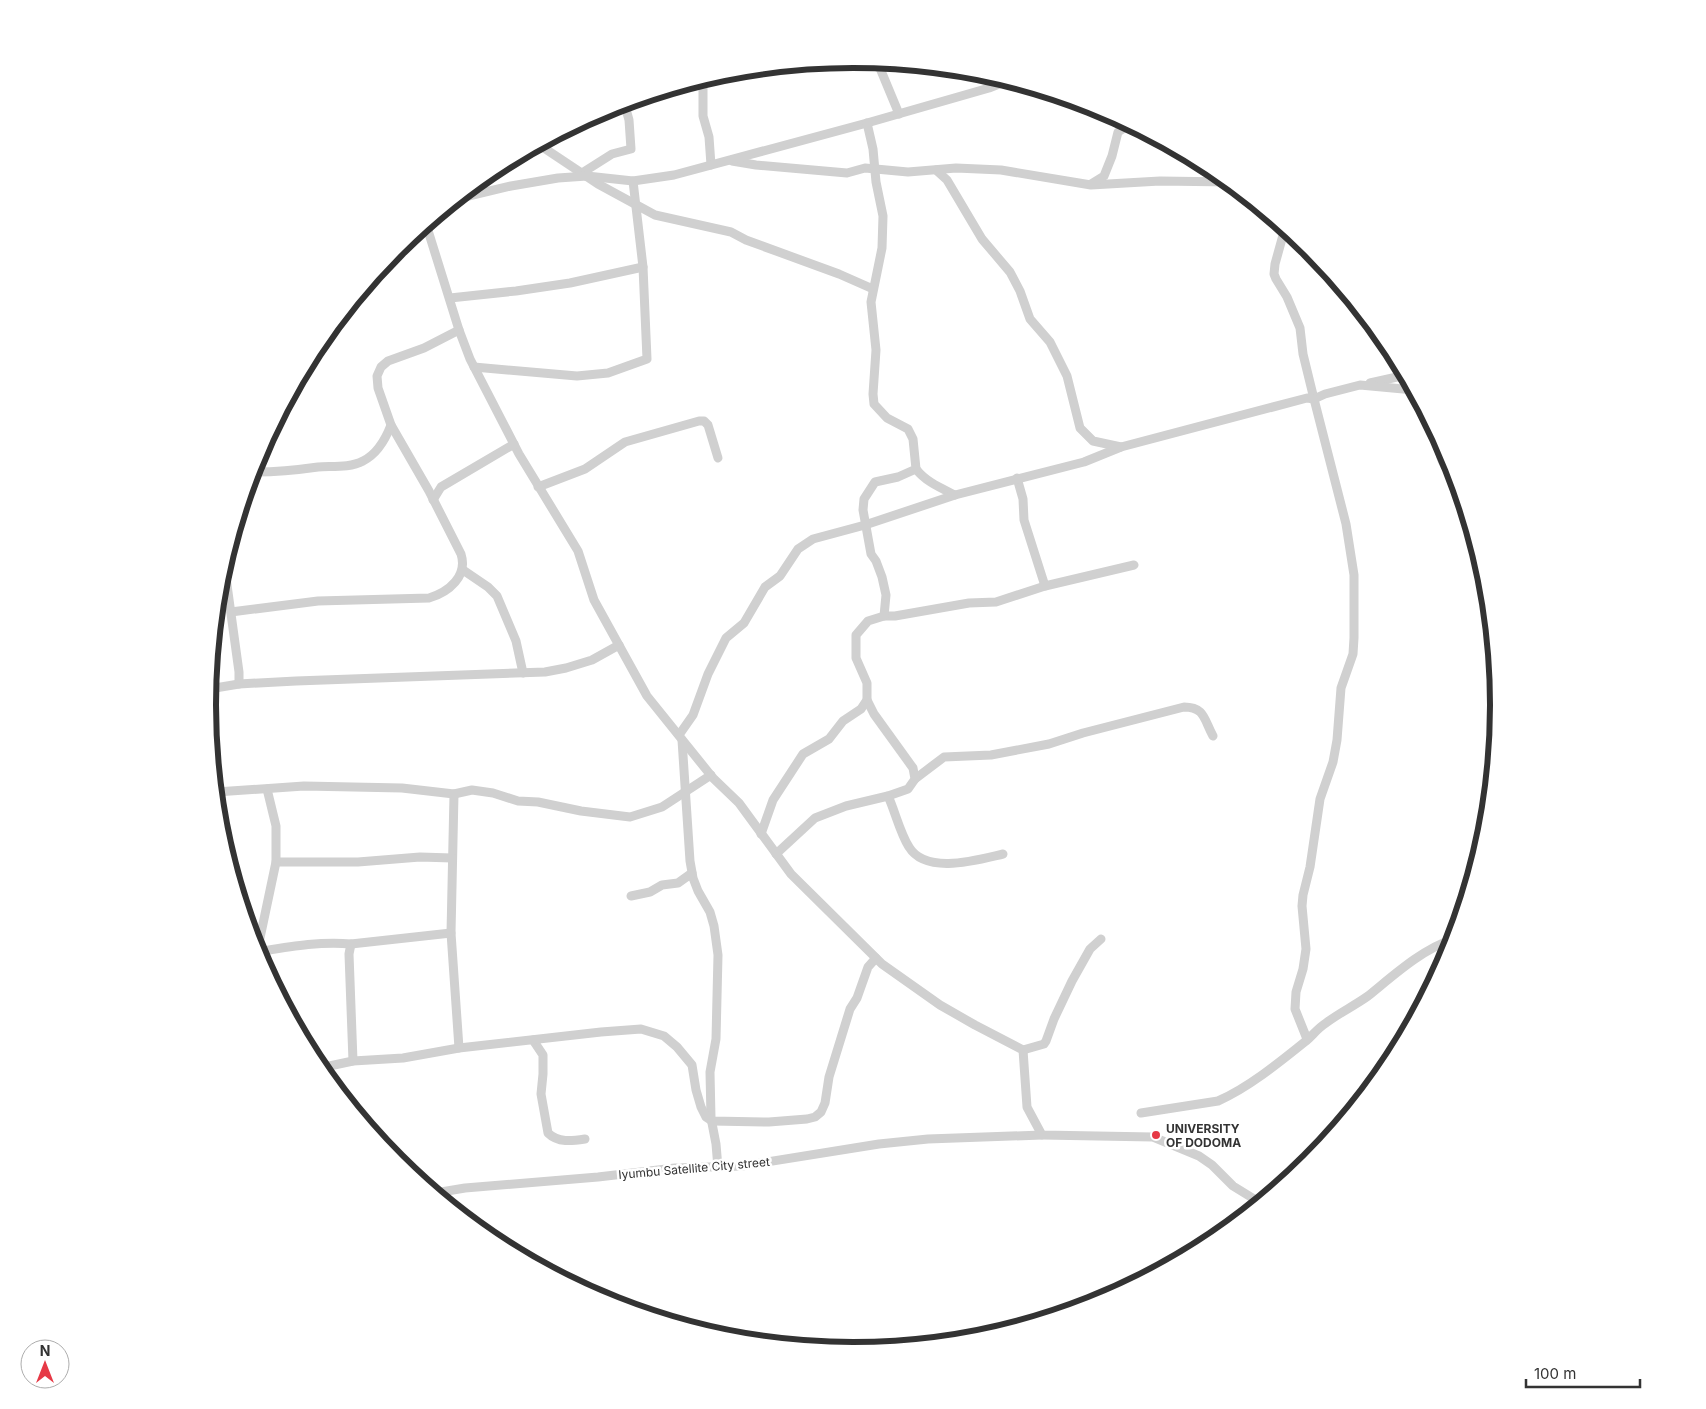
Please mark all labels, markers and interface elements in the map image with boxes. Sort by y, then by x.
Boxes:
place label: UNIVERSITY OF DODOMA [1166,1121,1241,1150]
marker: UNIVERSITY OF DODOMA [1150,1129,1162,1141]
street label: Iyumbu Satellite City street [618,1154,770,1182]
north arrow [20,1339,70,1389]
text: N [40,1342,50,1359]
scale bar [1526,1356,1640,1388]
text: 100 m [1534,1364,1576,1383]

